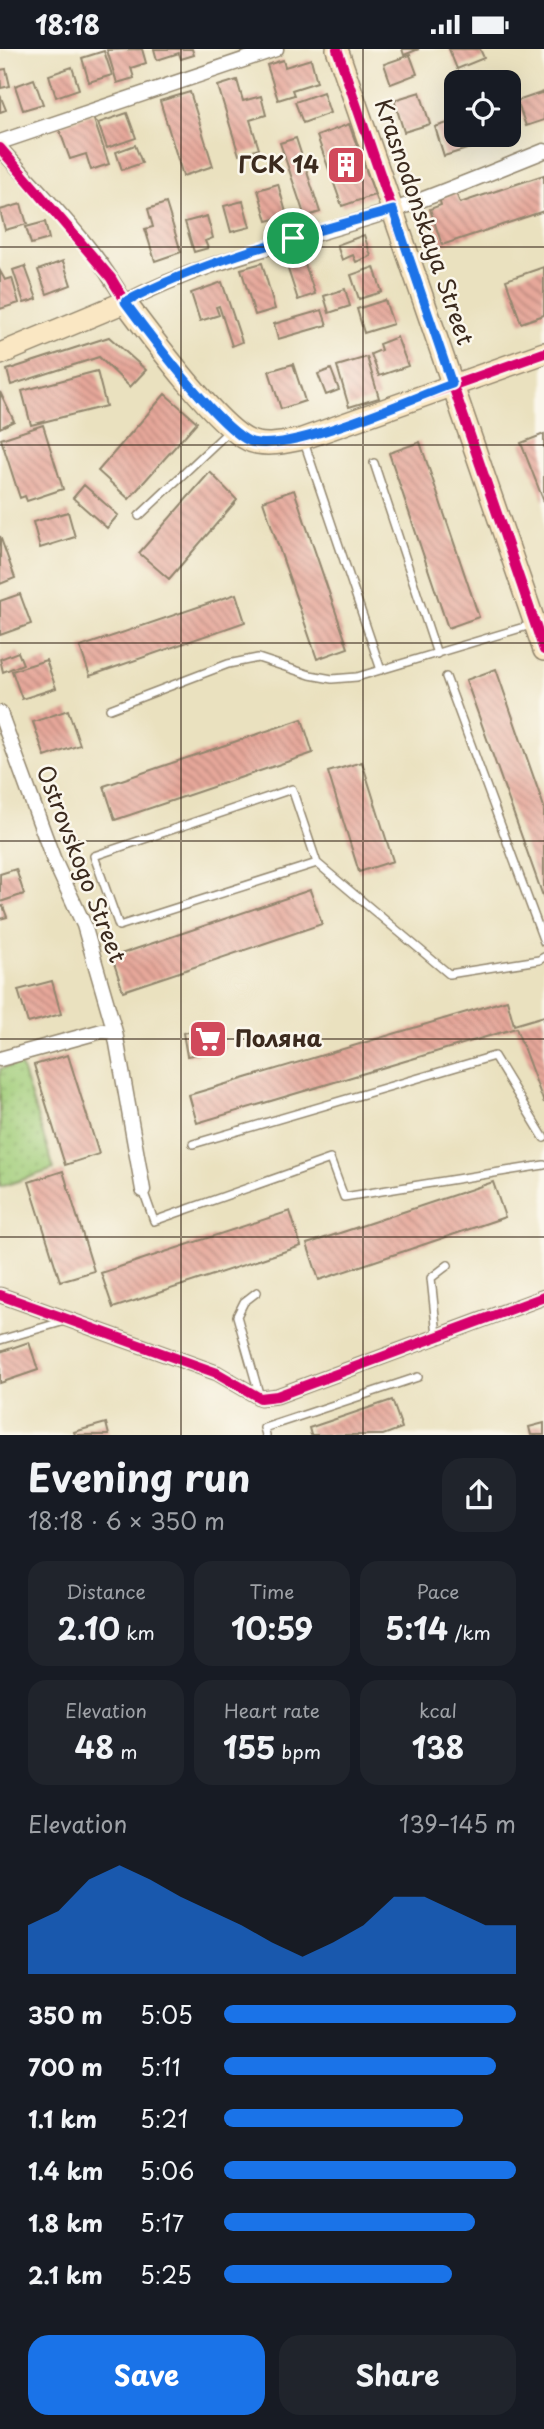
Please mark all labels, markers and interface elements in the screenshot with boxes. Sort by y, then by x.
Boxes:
text: 18:18 [35,5,100,44]
map controls [444,70,521,147]
button: locate [444,70,521,147]
street label: Krasnodonskaya Street [367,94,484,349]
building icon: ГСК 14 [325,144,367,186]
place label: ГСК 14 [238,146,319,181]
pin [263,208,323,268]
icon: arrive [274,219,312,257]
street label: Ostrovskogo Street [29,760,136,967]
supermarket icon: Поляна [187,1018,229,1060]
place label: Поляна [235,1020,323,1055]
text: Evening run [28,1448,250,1505]
button: share [442,1458,516,1532]
text: 18:18 · 6 × 350 m [28,1503,225,1538]
text: Distance [66,1577,146,1605]
text: Time [250,1577,294,1605]
text: Pace [417,1577,459,1605]
text: 2.10 [57,1605,120,1650]
text: 10:59 [231,1605,313,1650]
text: 5:14 [385,1605,448,1650]
text: km [120,1618,155,1646]
text: /km [448,1618,491,1646]
text: Elevation [65,1696,147,1724]
text: Heart rate [224,1696,320,1724]
text: kcal [419,1696,457,1724]
text: 48 [75,1724,114,1769]
text: 155 [223,1724,275,1769]
text: 138 [412,1724,464,1769]
text: m [114,1737,137,1765]
text: bpm [275,1737,321,1765]
text: Elevation [28,1806,127,1841]
text: 139–145 m [399,1806,516,1841]
text: 350 m [28,1997,103,2032]
text: 5:05 [140,1997,193,2032]
text: 700 m [28,2049,103,2084]
text: 5:11 [140,2049,181,2084]
text: 1.1 km [28,2101,97,2136]
text: 5:21 [140,2101,188,2136]
text: 1.4 km [28,2153,103,2188]
text: 5:06 [140,2153,194,2188]
text: 1.8 km [28,2205,103,2240]
text: 5:17 [140,2205,184,2240]
text: 2.1 km [28,2257,103,2292]
text: 5:25 [140,2257,192,2292]
button: Save [28,2335,265,2415]
button: Share [279,2335,516,2415]

